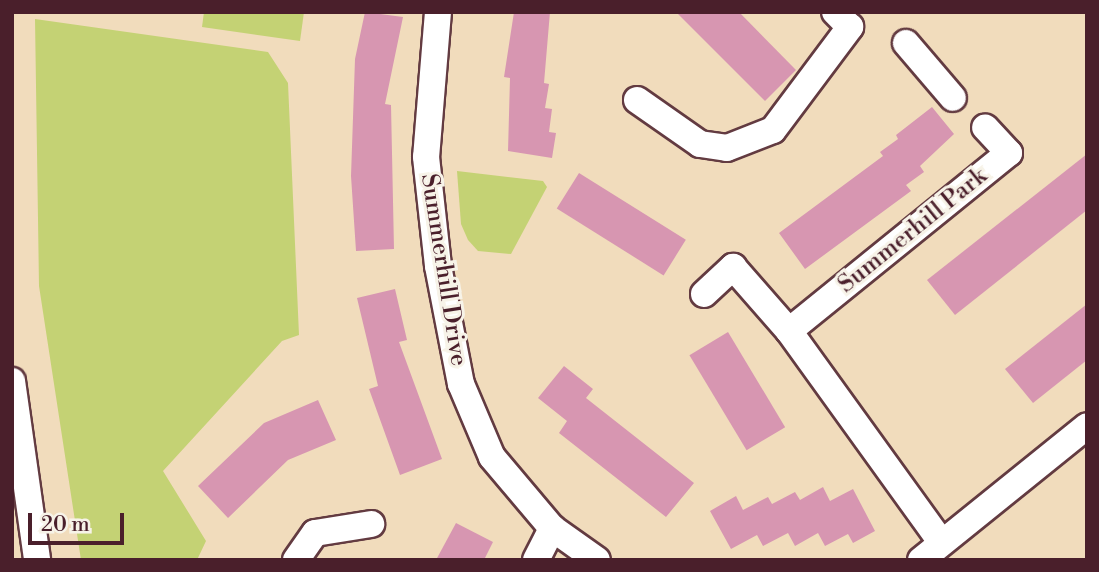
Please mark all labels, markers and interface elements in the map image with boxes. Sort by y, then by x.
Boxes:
street label: Summerhill Park [833,162,993,300]
street label: Summerhill Drive [414,172,472,368]
scale bar [32,498,128,542]
text: 20 m [41,512,90,538]

